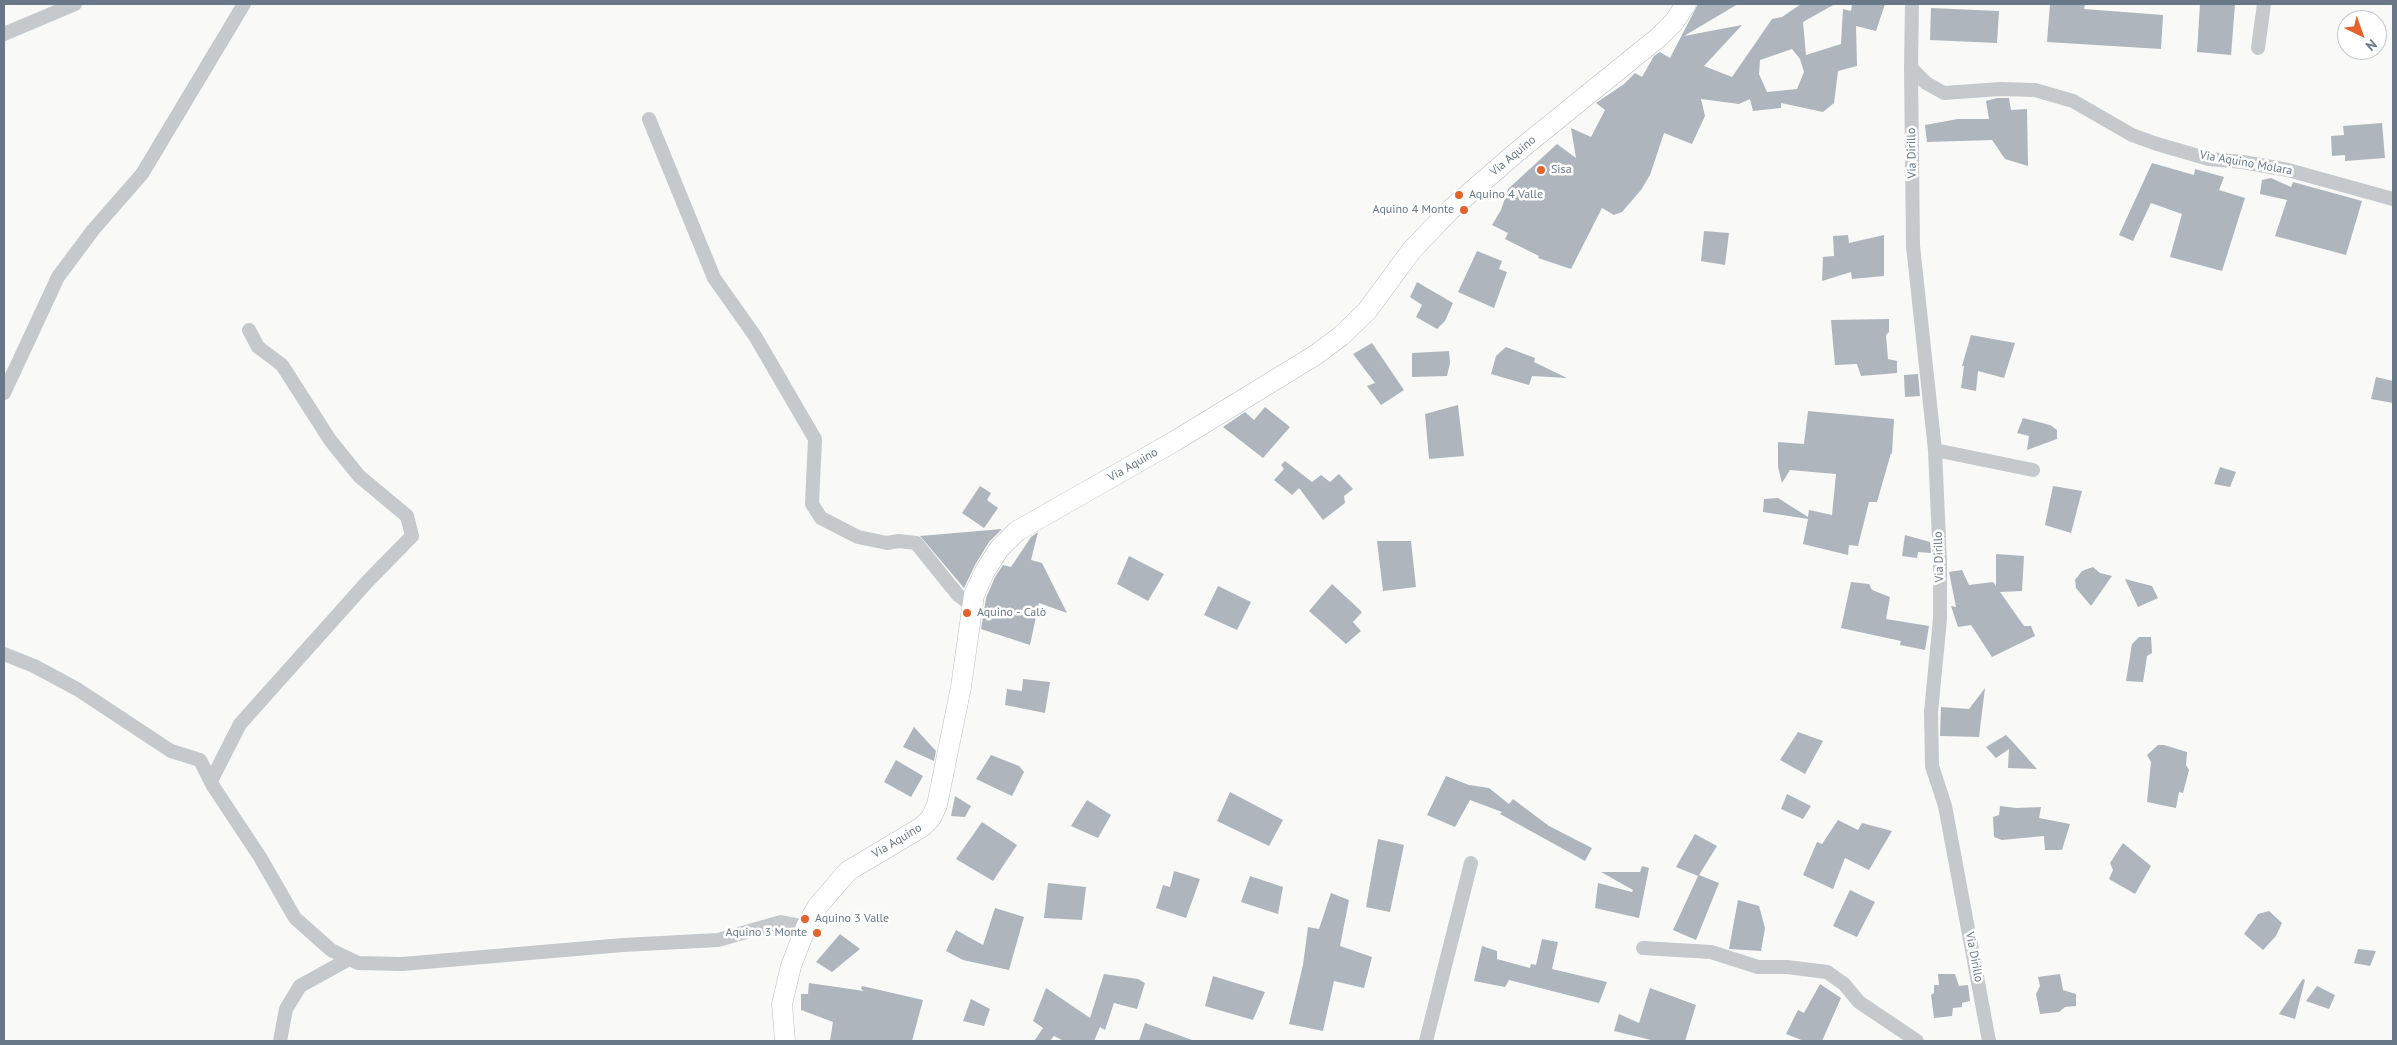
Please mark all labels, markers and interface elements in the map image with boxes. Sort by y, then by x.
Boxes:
north arrow [2337,10,2387,60]
text: N [2362,36,2381,55]
street label: Via Dirillo [1904,127,1920,179]
street label: Via Aquino [1487,133,1539,179]
street label: Via Aquino Molara [2199,148,2293,178]
place label: Sisa [1551,163,1572,177]
marker: Sisa [1535,164,1547,176]
place label: Aquino 4 Valle [1469,188,1543,202]
marker: Aquino 4 Valle [1453,189,1465,201]
place label: Aquino 4 Monte [1373,203,1454,217]
marker: Aquino 4 Monte [1458,204,1470,216]
street label: Via Aquino [1106,445,1160,485]
street label: Via Dirillo [1931,531,1947,583]
place label: Aquino - Calò [977,606,1046,620]
marker: Aquino - Calò [961,607,973,619]
street label: Via Aquino [870,821,924,861]
place label: Aquino 3 Valle [815,912,889,926]
marker: Aquino 3 Valle [799,913,811,925]
place label: Aquino 3 Monte [726,926,807,940]
marker: Aquino 3 Monte [811,927,823,939]
street label: Via Dirillo [1962,931,1986,983]

